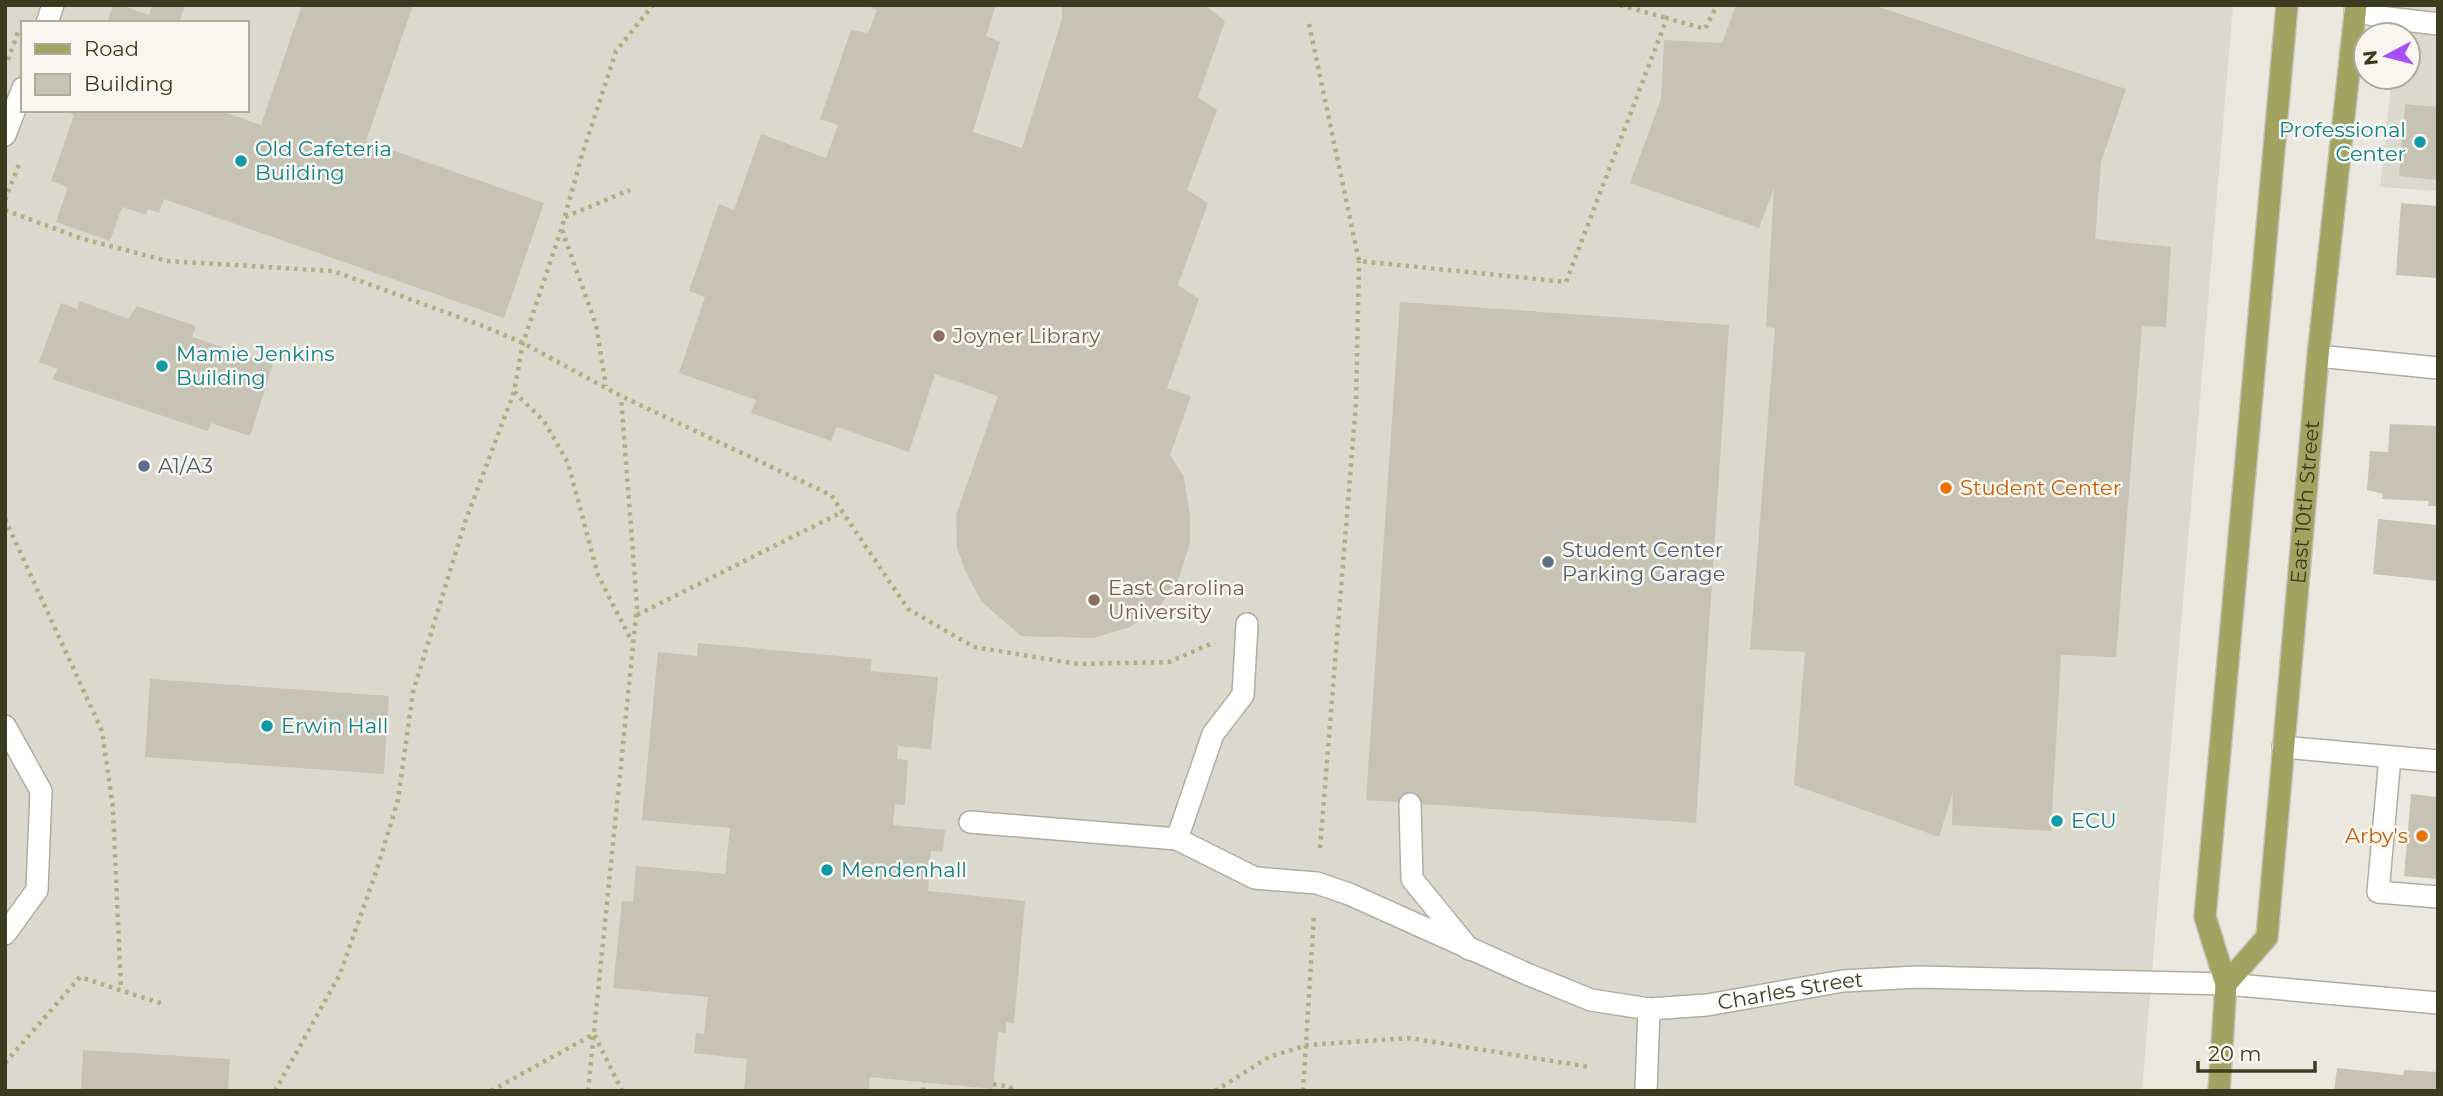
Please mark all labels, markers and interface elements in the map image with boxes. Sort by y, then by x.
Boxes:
legend [21,21,248,112]
north arrow [2352,21,2422,91]
text: Road [84,36,139,61]
text: N [2358,49,2383,67]
text: Building [84,71,174,96]
place label: Professional Center [2279,117,2406,166]
marker: Professional Center [2412,134,2428,150]
place label: Old Cafeteria Building [255,136,392,185]
marker: Old Cafeteria Building [233,153,249,169]
place label: Joyner Library [952,323,1101,348]
marker: Joyner Library [931,328,947,344]
place label: Mamie Jenkins Building [176,341,335,390]
marker: Mamie Jenkins Building [154,358,170,374]
street label: East 10th Street [2285,419,2324,585]
place label: A1/A3 [158,453,213,478]
marker: A1/A3 [136,458,152,474]
place label: Student Center [1960,475,2121,500]
marker: Student Center [1938,480,1954,496]
place label: Student Center Parking Garage [1562,537,1725,586]
marker: Student Center Parking Garage [1540,554,1556,570]
place label: East Carolina University [1108,575,1245,624]
marker: East Carolina University [1086,592,1102,608]
place label: Erwin Hall [281,713,388,738]
marker: Erwin Hall [259,718,275,734]
place label: ECU [2071,808,2117,833]
marker: ECU [2049,813,2065,829]
place label: Arby's [2345,823,2408,848]
marker: Arby's [2414,828,2430,844]
place label: Mendenhall [841,857,967,882]
marker: Mendenhall [819,862,835,878]
street label: Charles Street [1716,967,1864,1015]
scale bar [2198,1030,2315,1074]
text: 20 m [2208,1041,2262,1066]

